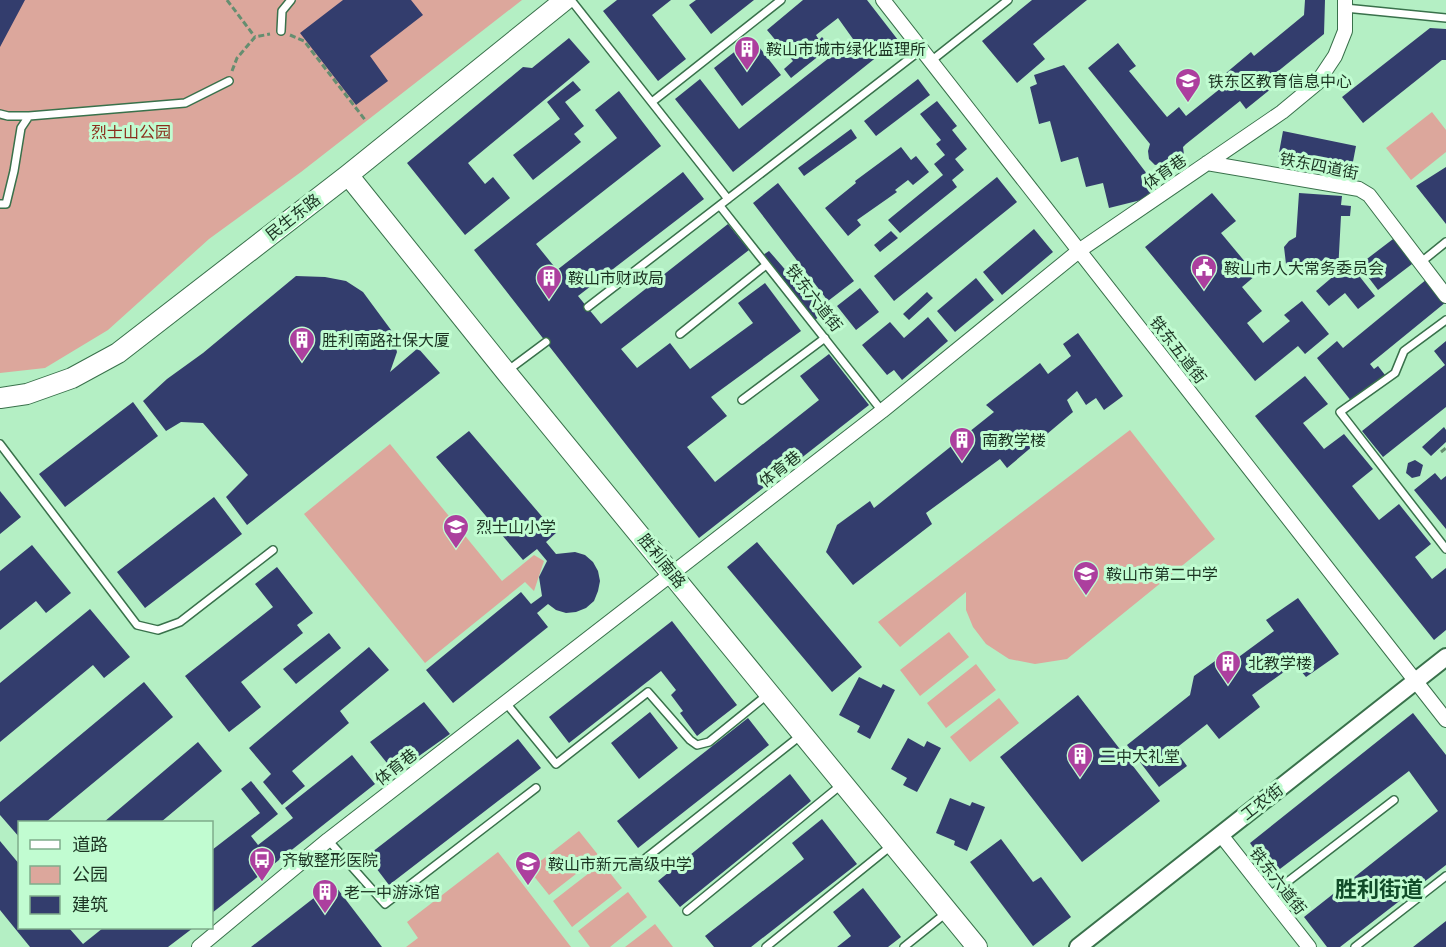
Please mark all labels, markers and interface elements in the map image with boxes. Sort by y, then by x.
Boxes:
building icon: 鞍山市城市绿化监理所 [732,34,762,72]
place label: 鞍山市城市绿化监理所 [766,39,926,60]
school or university icon: 铁东区教育信息中心 [1173,66,1203,104]
place label: 铁东区教育信息中心 [1208,71,1352,92]
park label: 烈士山公园 [91,122,171,143]
street label: 铁东四道街 [1278,148,1360,184]
street label: 体育巷 [1139,150,1191,194]
street label: 民生东路 [261,189,325,245]
public building icon: 鞍山市人大常务委员会 [1189,253,1219,291]
place label: 鞍山市人大常务委员会 [1224,258,1384,279]
street label: 铁东六道街 [781,260,847,336]
building icon: 鞍山市财政局 [534,263,564,301]
place label: 鞍山市财政局 [568,268,664,289]
street label: 铁东五道街 [1145,312,1211,388]
building icon: 胜利南路社保大厦 [287,325,317,363]
place label: 胜利南路社保大厦 [322,330,450,351]
building icon: 南教学楼 [947,425,977,463]
place label: 南教学楼 [982,430,1046,451]
street label: 体育巷 [755,446,805,492]
school or university icon: 烈士山小学 [441,512,471,550]
place label: 烈士山小学 [476,517,556,538]
street label: 胜利南路 [634,530,690,592]
school or university icon: 鞍山市第二中学 [1071,559,1101,597]
place label: 鞍山市第二中学 [1106,564,1218,585]
building icon: 北教学楼 [1213,648,1243,686]
place label: 北教学楼 [1248,653,1312,674]
building icon: 二中大礼堂 [1065,741,1095,779]
street label: 体育巷 [371,744,421,790]
place label: 二中大礼堂 [1100,746,1180,767]
street label: 工农街 [1237,779,1287,825]
legend [18,821,213,929]
text: 道路 [72,833,108,857]
street label: 铁东六道街 [1245,843,1311,919]
bus stop icon: 齐敏整形医院 [247,845,277,883]
school or university icon: 鞍山市新元高级中学 [513,849,543,887]
place label: 齐敏整形医院 [282,850,378,871]
place label: 鞍山市新元高级中学 [548,854,692,875]
text: 公园 [72,863,108,887]
district label: 胜利街道 [1335,875,1423,904]
building icon: 老一中游泳馆 [310,877,340,915]
place label: 老一中游泳馆 [344,882,440,903]
text: 建筑 [72,893,108,917]

